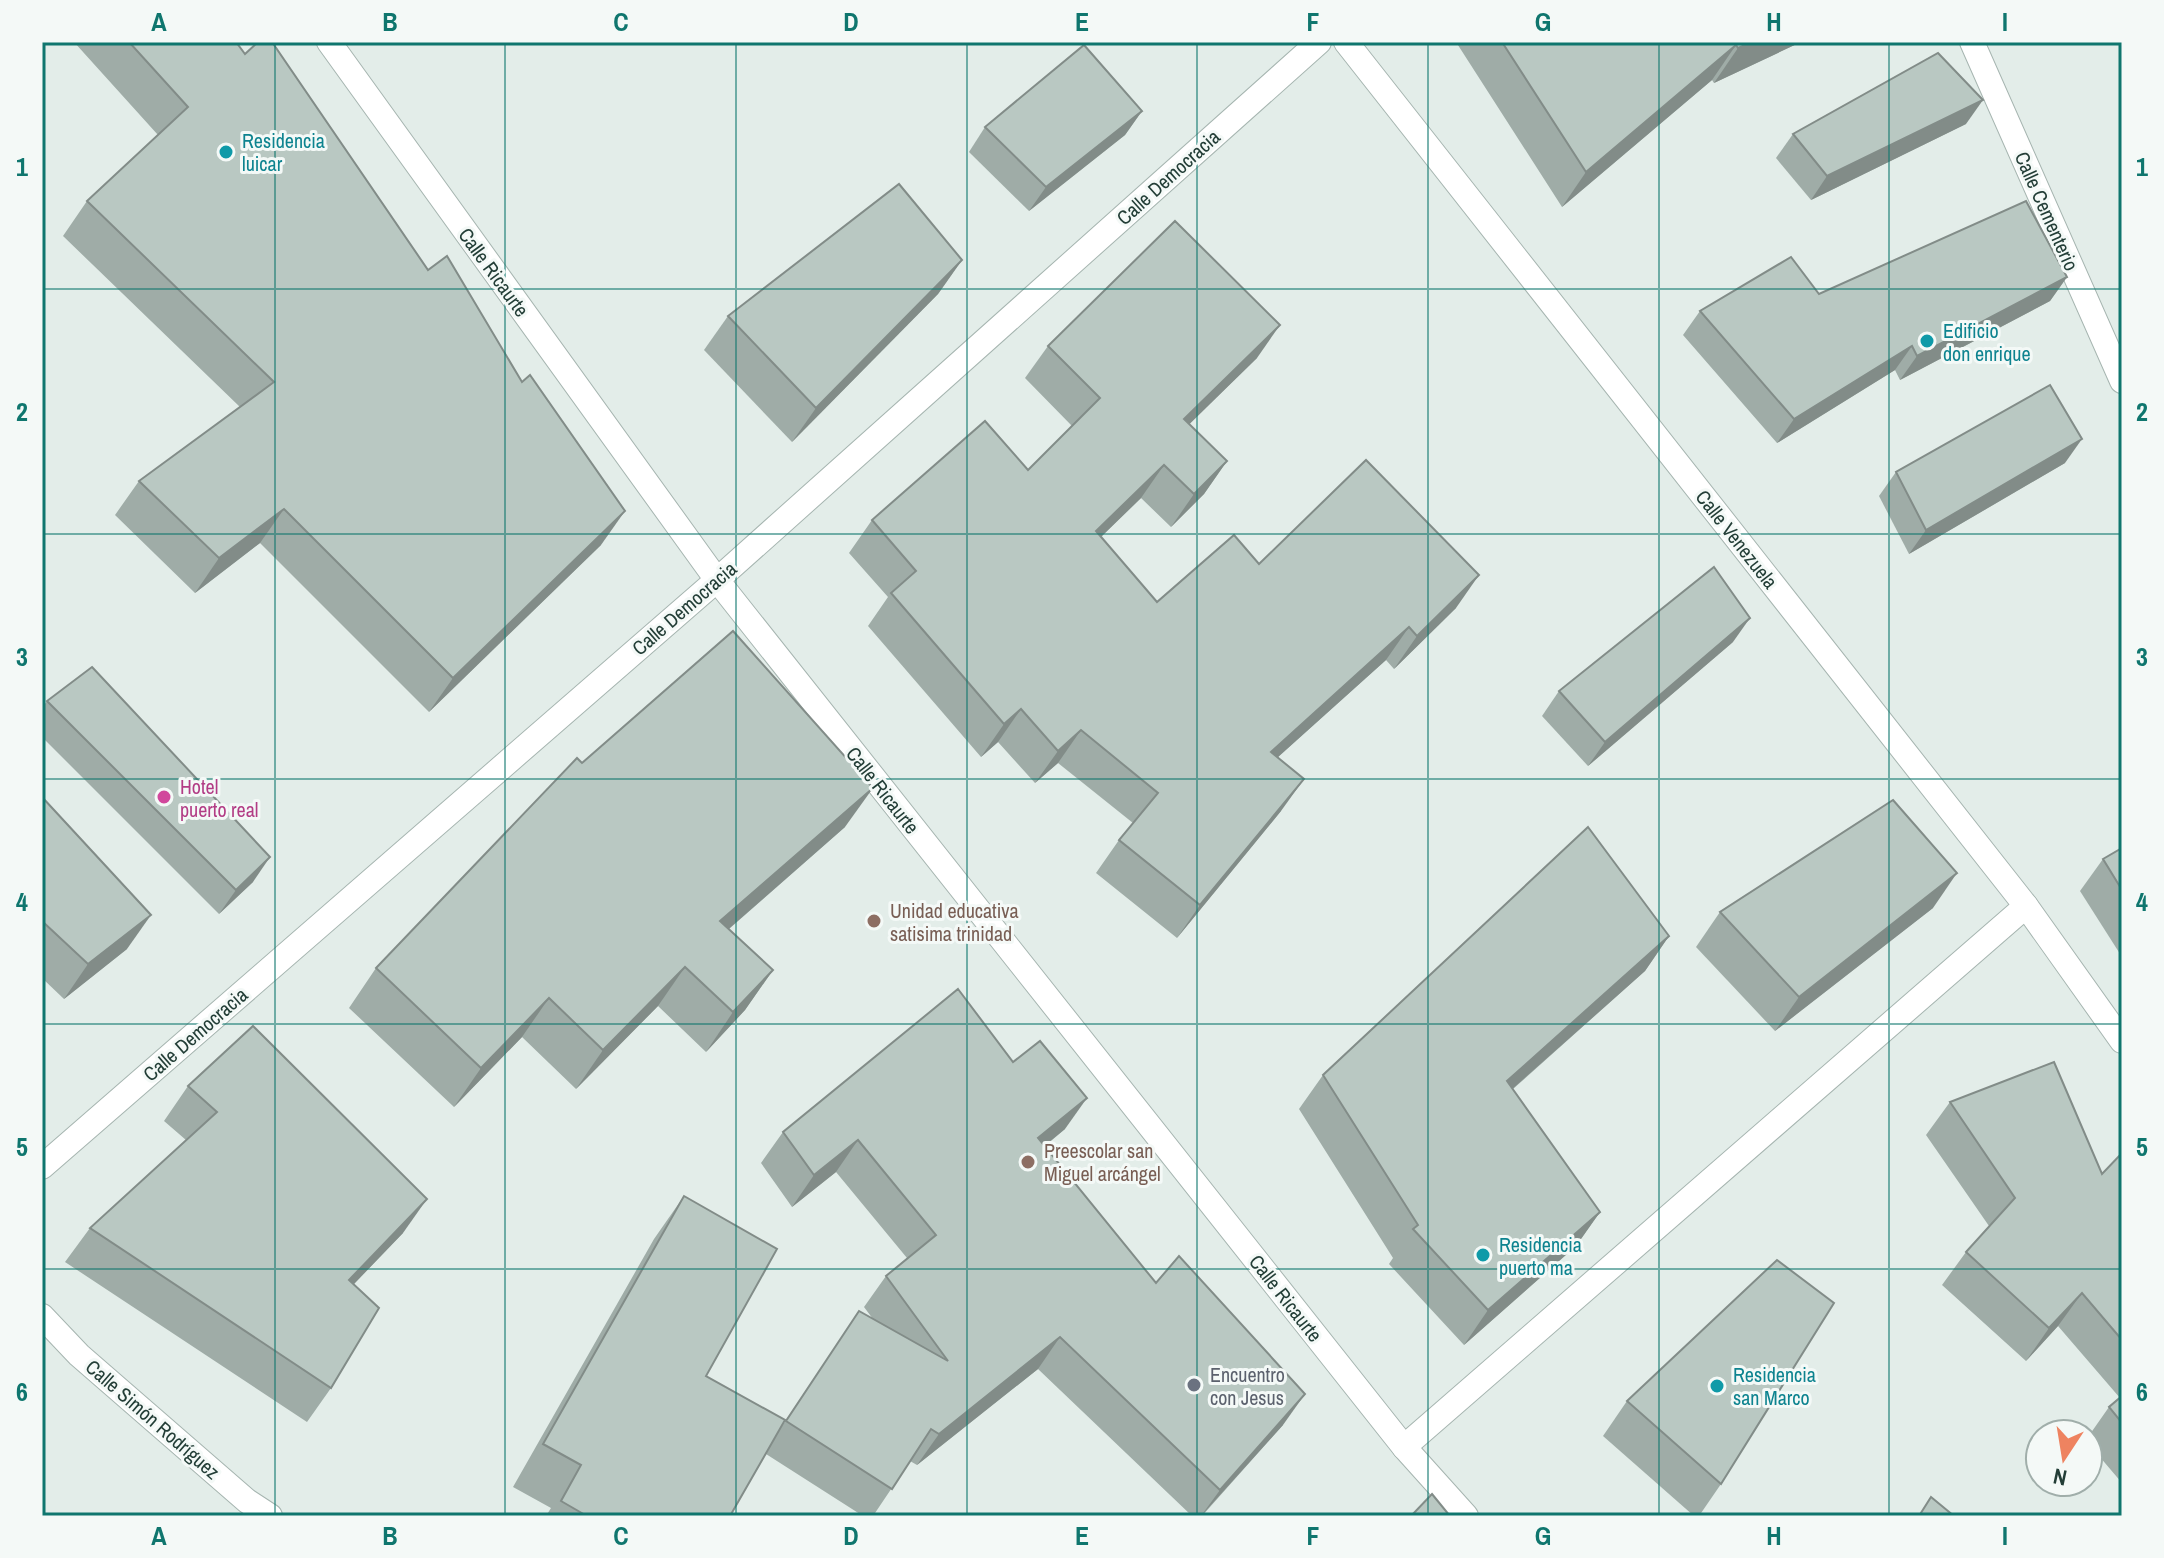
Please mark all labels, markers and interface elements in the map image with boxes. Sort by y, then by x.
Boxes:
text: A [151,4,167,39]
text: B [382,4,398,39]
text: C [613,4,629,39]
text: D [843,4,859,39]
text: E [1075,4,1089,39]
text: F [1306,4,1320,39]
text: G [1535,4,1551,39]
text: H [1766,4,1782,39]
text: I [2002,4,2008,39]
street label: Calle Democracia [1111,123,1225,231]
place label: Residencia luicar [242,127,325,177]
marker: Residencia luicar [217,143,235,161]
street label: Calle Cementerio [2009,147,2085,275]
text: 1 [16,149,28,184]
text: 1 [2136,149,2148,184]
street label: Calle Ricaurte [453,222,535,322]
place label: Edificio don enrique [1943,317,2031,367]
marker: Edificio don enrique [1918,332,1936,350]
text: 2 [16,394,28,429]
text: 2 [2136,394,2148,429]
street label: Calle Venezuela [1690,484,1784,594]
street label: Calle Democracia [626,555,742,661]
text: 3 [16,639,28,674]
text: 3 [2136,639,2148,674]
street label: Calle Ricaurte [840,741,926,839]
place label: Hotel puerto real [180,773,258,823]
marker: Hotel puerto real [155,788,173,806]
text: 4 [16,884,28,919]
text: 4 [2136,884,2148,919]
place label: Unidad educativa satisima trinidad [890,897,1019,947]
marker: Unidad educativa satisima trinidad [865,912,883,930]
street label: Calle Democracia [137,981,253,1087]
text: 5 [16,1129,28,1164]
text: 5 [2136,1129,2148,1164]
place label: Preescolar san Miguel arcángel [1044,1137,1161,1187]
marker: Preescolar san Miguel arcángel [1019,1153,1037,1171]
place label: Residencia puerto ma [1499,1231,1582,1281]
marker: Residencia puerto ma [1474,1246,1492,1264]
street label: Calle Ricaurte [1243,1249,1329,1347]
street label: Calle Simón Rodríguez [80,1353,226,1485]
place label: Encuentro con Jesus [1210,1361,1285,1411]
place label: Residencia san Marco [1733,1361,1816,1411]
text: 6 [16,1374,28,1409]
text: 6 [2136,1374,2148,1409]
marker: Encuentro con Jesus [1185,1376,1203,1394]
marker: Residencia san Marco [1708,1377,1726,1395]
north arrow [2024,1418,2104,1498]
text: N [2050,1462,2069,1494]
text: A [151,1518,167,1553]
text: B [382,1518,398,1553]
text: C [613,1518,629,1553]
text: D [843,1518,859,1553]
text: E [1075,1518,1089,1553]
text: F [1306,1518,1320,1553]
text: G [1535,1518,1551,1553]
text: H [1766,1518,1782,1553]
text: I [2002,1518,2008,1553]

